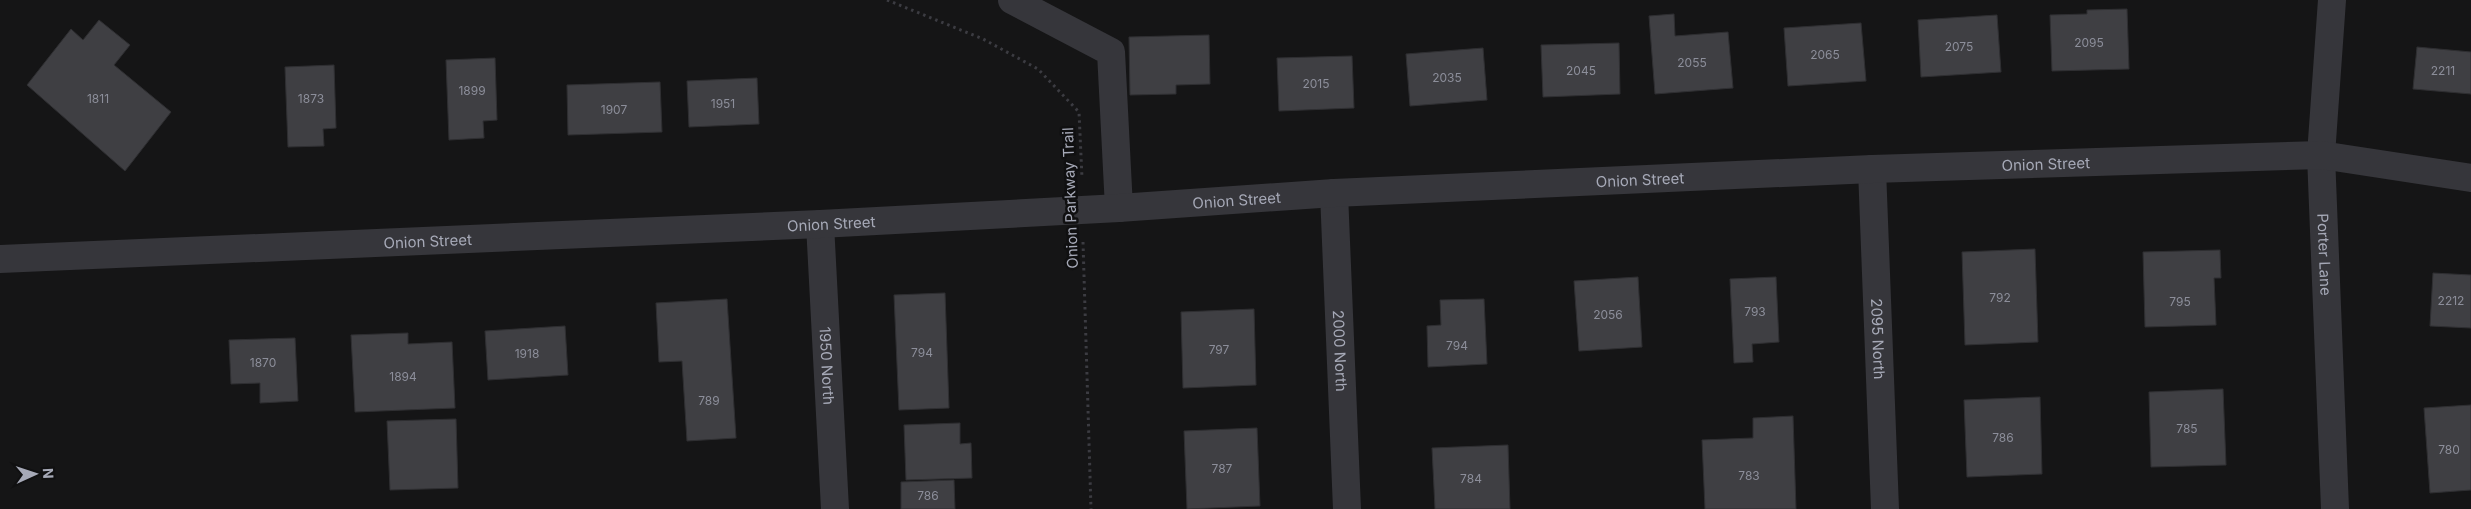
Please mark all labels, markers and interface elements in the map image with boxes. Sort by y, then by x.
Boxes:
house number: 2095 [2074,35,2104,50]
house number: 2075 [1945,39,1973,54]
house number: 2065 [1810,47,1840,62]
house number: 2055 [1677,55,1707,70]
house number: 2045 [1566,63,1596,78]
house number: 2211 [2431,63,2455,78]
house number: 2035 [1432,70,1462,85]
house number: 2015 [1302,76,1330,91]
house number: 1899 [458,83,486,98]
house number: 1811 [87,91,109,106]
house number: 1873 [298,91,324,106]
house number: 1951 [711,96,735,111]
house number: 1907 [601,102,627,117]
street label: Onion Parkway Trail [1058,127,1082,269]
street label: Onion Street [2001,153,2090,174]
street label: Onion Street [1595,168,1685,191]
street label: Onion Street [1192,187,1281,212]
street label: Onion Street [787,212,876,235]
street label: Porter Lane [2314,213,2336,296]
street label: Onion Street [383,229,472,252]
house number: 792 [1989,290,2011,305]
house number: 2212 [2438,293,2464,308]
house number: 795 [2169,294,2191,309]
street label: 2095 North [1867,298,1890,380]
house number: 793 [1744,304,1766,319]
house number: 2056 [1593,307,1623,322]
street label: 2000 North [1329,310,1352,392]
street label: 1950 North [816,326,839,405]
house number: 794 [1446,338,1468,353]
house number: 797 [1209,342,1230,357]
house number: 794 [911,345,933,360]
house number: 1918 [515,346,539,361]
house number: 1870 [250,355,276,370]
house number: 1894 [389,369,417,384]
house number: 789 [698,393,720,408]
house number: 785 [2176,421,2198,436]
house number: 786 [1992,430,2014,445]
house number: 780 [2438,442,2460,457]
north arrow [10,449,60,499]
house number: 787 [1212,461,1233,476]
text: N [40,468,57,479]
house number: 783 [1738,468,1760,483]
house number: 784 [1460,471,1482,486]
house number: 786 [917,488,939,503]

